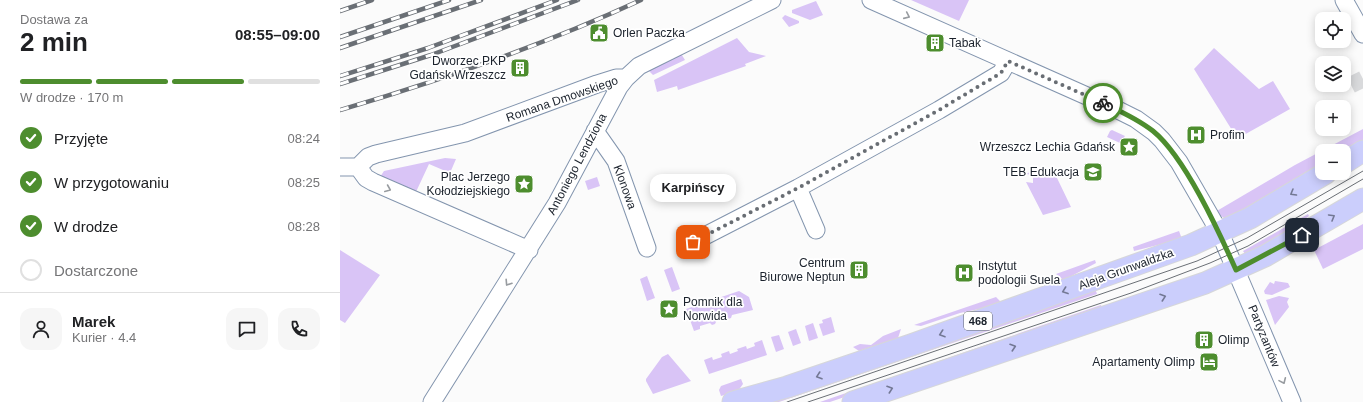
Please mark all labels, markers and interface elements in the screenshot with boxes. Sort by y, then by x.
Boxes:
one-way arrow [902,11,910,19]
text: Dostawa za [20,12,88,27]
map controls [1315,12,1351,180]
button: locate [1315,12,1351,48]
public building icon: Orlen Paczka [588,22,610,44]
text: 08:55–09:00 [235,26,320,43]
place label: Orlen Paczka [613,26,685,40]
text: 2 min [20,27,88,57]
building icon: Tabak [924,32,946,54]
place label: Tabak [949,36,982,50]
place label: Dworzec PKP Gdańsk Wrzeszcz [410,54,506,82]
button: layers [1315,56,1351,92]
building icon: Dworzec PKP Gdańsk Wrzeszcz [509,57,531,79]
street label: Romana Dmowskiego [504,73,620,125]
courier [1083,83,1123,123]
text: W drodze · 170 m [20,90,123,105]
icon: bike [1092,92,1114,114]
button: + [1315,100,1351,136]
street label: Antoniego Lendziona [544,111,610,217]
hospital icon: Profim [1185,124,1207,146]
icon: check [20,127,42,149]
place label: Profim [1210,128,1245,142]
text: Przyjęte [54,130,108,147]
text: 08:24 [287,131,320,146]
place icon: Wrzeszcz Lechia Gdańsk [1118,136,1140,158]
place label: Wrzeszcz Lechia Gdańsk [980,140,1116,154]
button: − [1315,144,1351,180]
school or university icon: TEB Edukacja [1082,161,1104,183]
street label: Klonowa [611,163,640,211]
place label: TEB Edukacja [1003,165,1079,179]
place label: Plac Jerzego Kołodziejskiego [427,170,510,198]
icon: check [20,171,42,193]
place icon: Plac Jerzego Kołodziejskiego [513,173,535,195]
text: W przygotowaniu [54,174,169,191]
callout: Karpińscy [650,174,736,202]
text: 08:25 [287,175,320,190]
text: Karpińscy [662,180,724,195]
one-way arrow [384,184,392,192]
one-way arrow [1290,188,1297,195]
icon: check [20,215,42,237]
one-way arrow [1328,215,1335,222]
text: W drodze [54,218,118,235]
pin [1285,218,1319,252]
text: 08:28 [287,219,320,234]
icon: home [1291,224,1313,246]
pin [676,225,710,259]
icon: bag [682,231,704,253]
street label: Aleja Grunwaldzka [1077,245,1176,293]
place label: Centrum Biurowe Neptun [760,256,845,284]
building icon: Centrum Biurowe Neptun [848,259,870,281]
place label: Instytut podologii Suela [978,259,1060,287]
text: Dostarczone [54,262,138,279]
hospital icon: Instytut podologii Suela [953,262,975,284]
one-way arrow [505,279,513,286]
one-way arrow [1062,286,1069,294]
one-way arrow [1159,294,1166,302]
place label: Pomnik dla Norwida [683,295,743,323]
place icon: Pomnik dla Norwida [658,298,680,320]
street label: Partyzantów [1245,303,1283,370]
button: person [20,308,62,350]
button: chat [226,308,268,350]
button: phone [278,308,320,350]
road number: 468 [964,312,992,330]
text: Marek [72,313,115,330]
one-way arrow [939,329,946,337]
building icon: Olimp [1193,329,1215,351]
text: Kurier · 4.4 [72,330,136,345]
place label: Olimp [1218,333,1250,347]
one-way arrow [1009,343,1016,352]
hotel icon: Apartamenty Olimp [1198,351,1220,373]
place label: Apartamenty Olimp [1092,355,1195,369]
one-way arrow [816,371,823,379]
one-way arrow [1278,377,1286,385]
one-way arrow [886,386,893,394]

